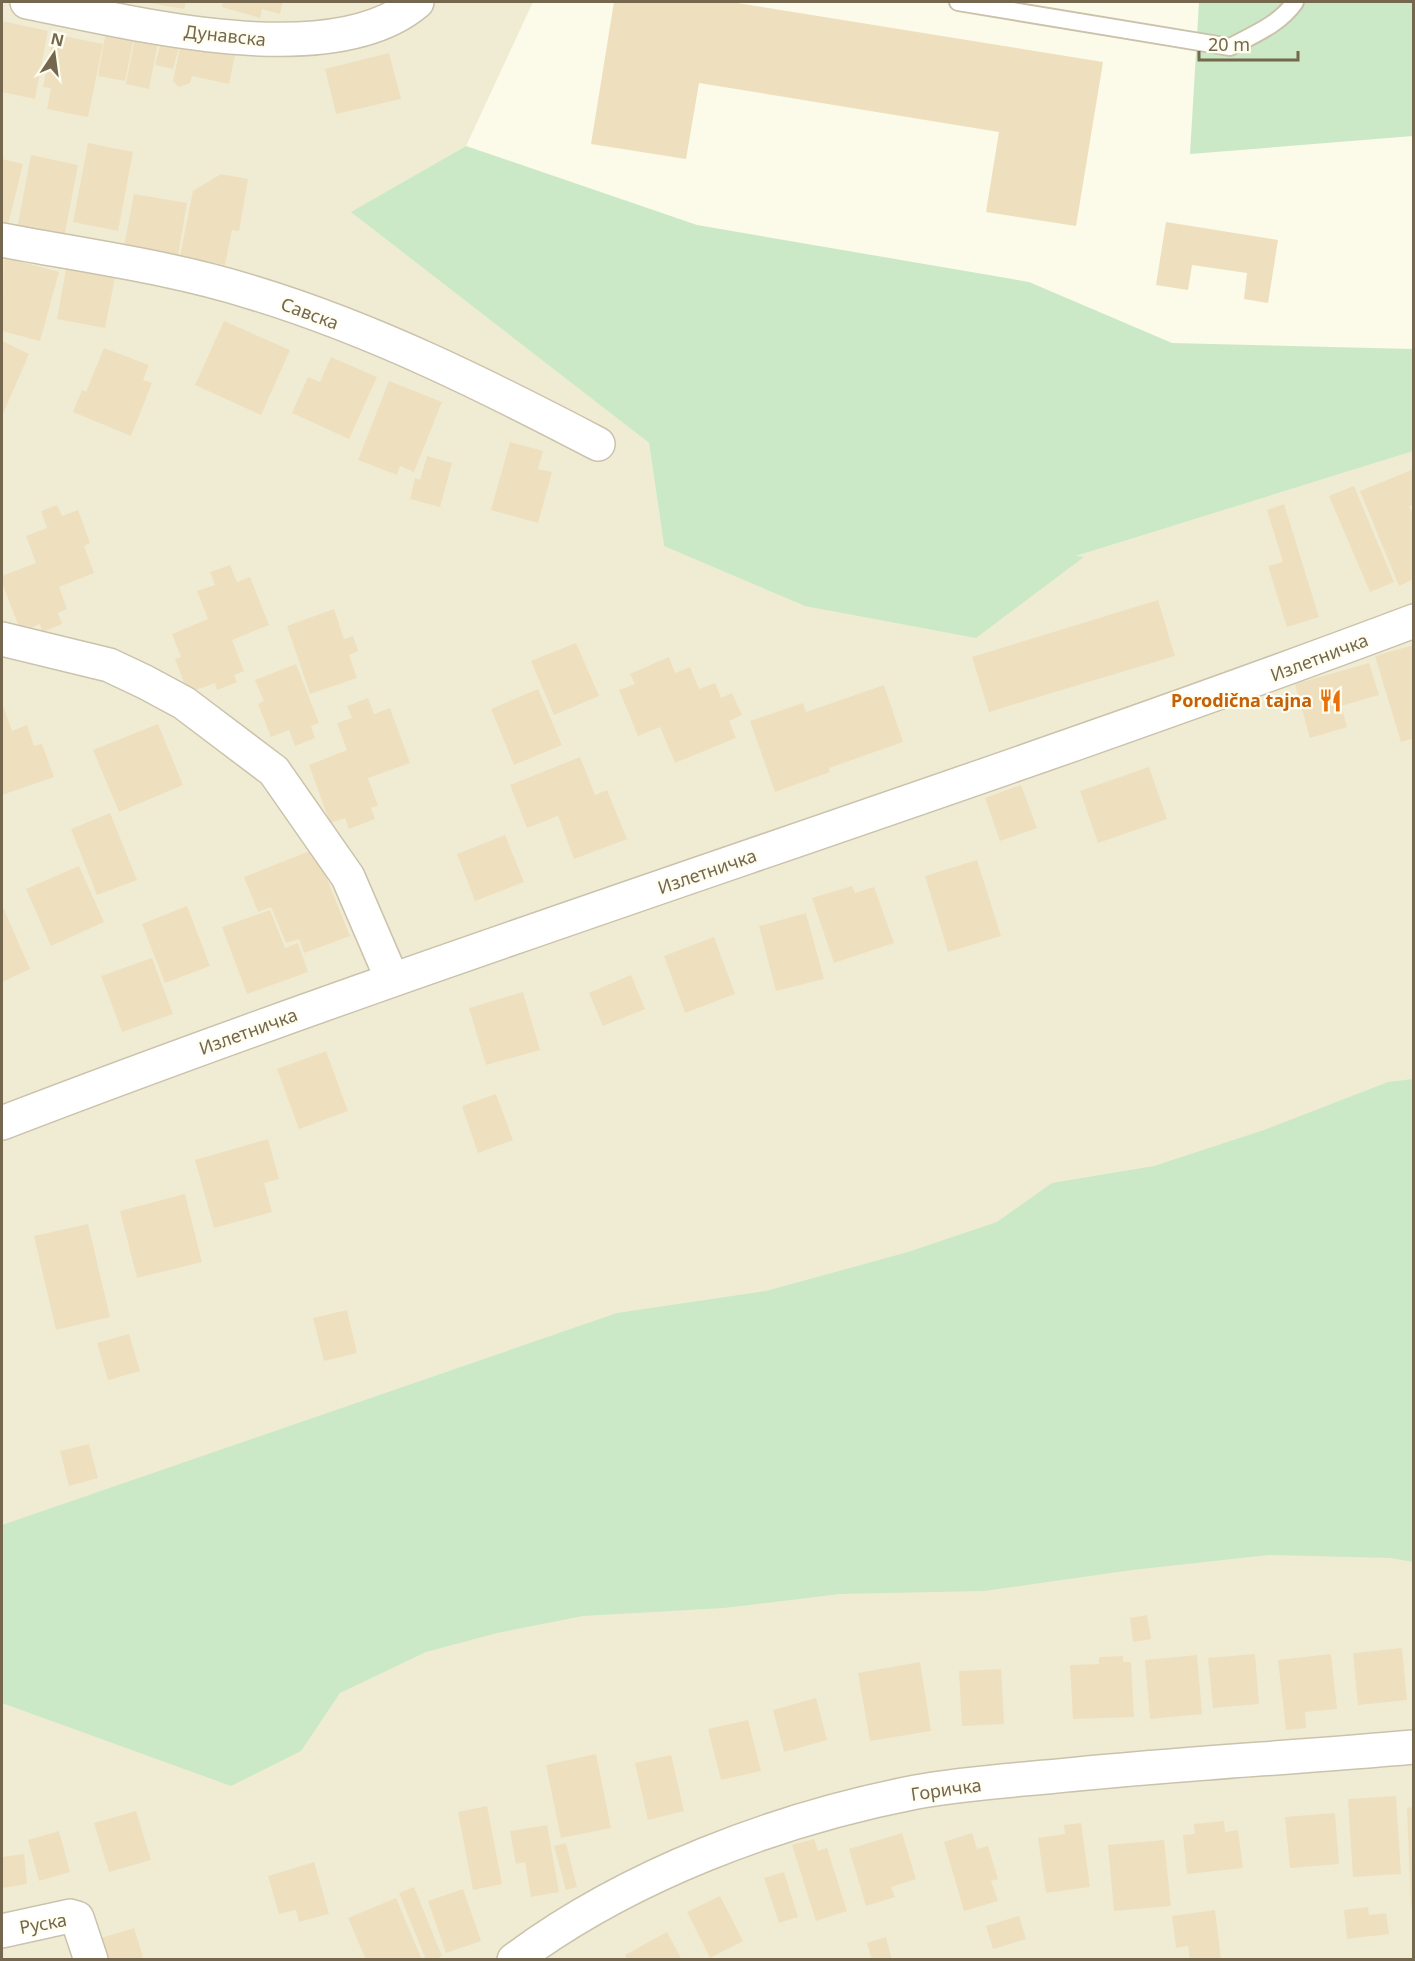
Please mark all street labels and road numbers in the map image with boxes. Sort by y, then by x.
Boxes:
street label: Дунавска [183,19,267,51]
street label: Савска [278,292,342,334]
street label: Излетничка [1267,627,1371,687]
street label: Излетничка [654,843,760,899]
street label: Излетничка [195,1002,301,1060]
street label: Горичка [909,1772,983,1806]
street label: Руска [17,1907,69,1939]

